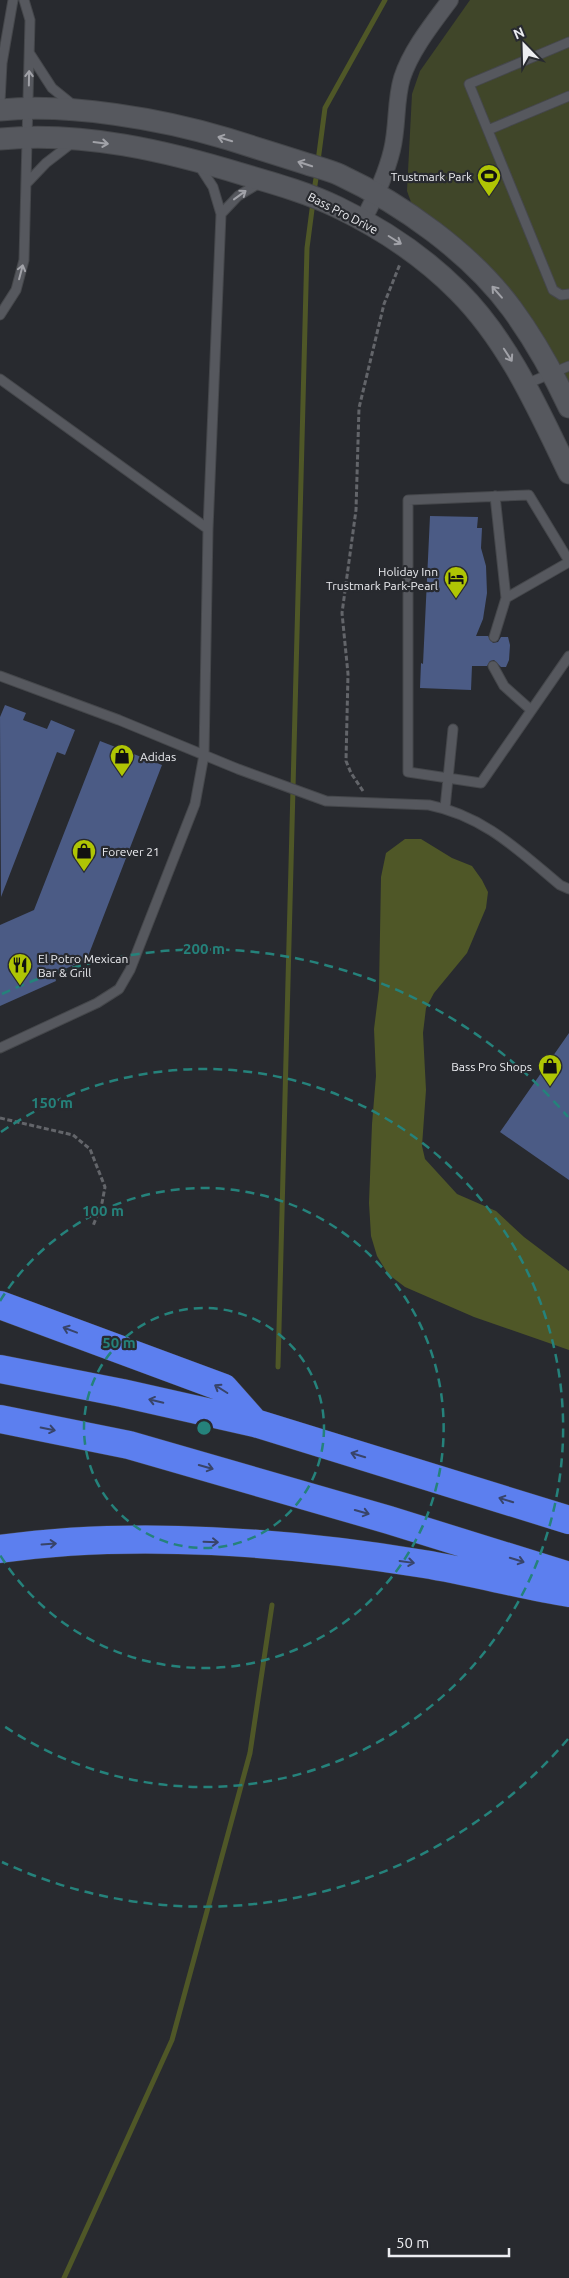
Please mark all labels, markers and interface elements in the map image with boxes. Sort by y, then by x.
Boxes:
north arrow [499,20,549,70]
text: N [511,24,527,42]
one-way arrow [24,71,34,87]
one-way arrow [218,133,234,143]
one-way arrow [93,138,109,148]
one-way arrow [298,158,314,168]
sports icon: Trustmark Park [476,163,502,197]
place label: Trustmark Park [391,170,472,183]
one-way arrow [233,190,247,200]
street label: Bass Pro Drive [306,190,380,236]
one-way arrow [388,235,402,246]
one-way arrow [17,264,27,280]
one-way arrow [491,285,503,298]
one-way arrow [503,348,513,362]
place label: Holiday Inn Trustmark Park-Pearl [326,565,438,592]
hotel icon: Holiday Inn Trustmark Park-Pearl [443,565,469,599]
shop icon: Adidas [109,743,135,777]
place label: Adidas [140,750,176,763]
shop icon: Forever 21 [71,838,97,872]
place label: Forever 21 [102,845,160,858]
text: 200 m [183,940,225,957]
restaurant icon: El Potro Mexican Bar & Grill [7,952,33,986]
place label: El Potro Mexican Bar & Grill [38,952,128,979]
shop icon: Bass Pro Shops [537,1053,563,1087]
place label: Bass Pro Shops [451,1060,532,1073]
text: 150 m [31,1094,73,1111]
text: 100 m [82,1202,124,1219]
one-way arrow [63,1325,78,1334]
text: 50 m [102,1334,136,1351]
one-way arrow [214,1383,228,1394]
one-way arrow [149,1396,165,1405]
centre of rings [195,1419,213,1437]
one-way arrow [39,1425,55,1434]
one-way arrow [351,1450,366,1459]
one-way arrow [197,1463,213,1473]
one-way arrow [498,1495,514,1505]
one-way arrow [353,1508,369,1518]
one-way arrow [203,1538,219,1547]
one-way arrow [40,1539,56,1549]
one-way arrow [509,1556,524,1565]
one-way arrow [399,1557,415,1567]
scale bar [389,2226,509,2258]
text: 50 m [396,2234,429,2251]

